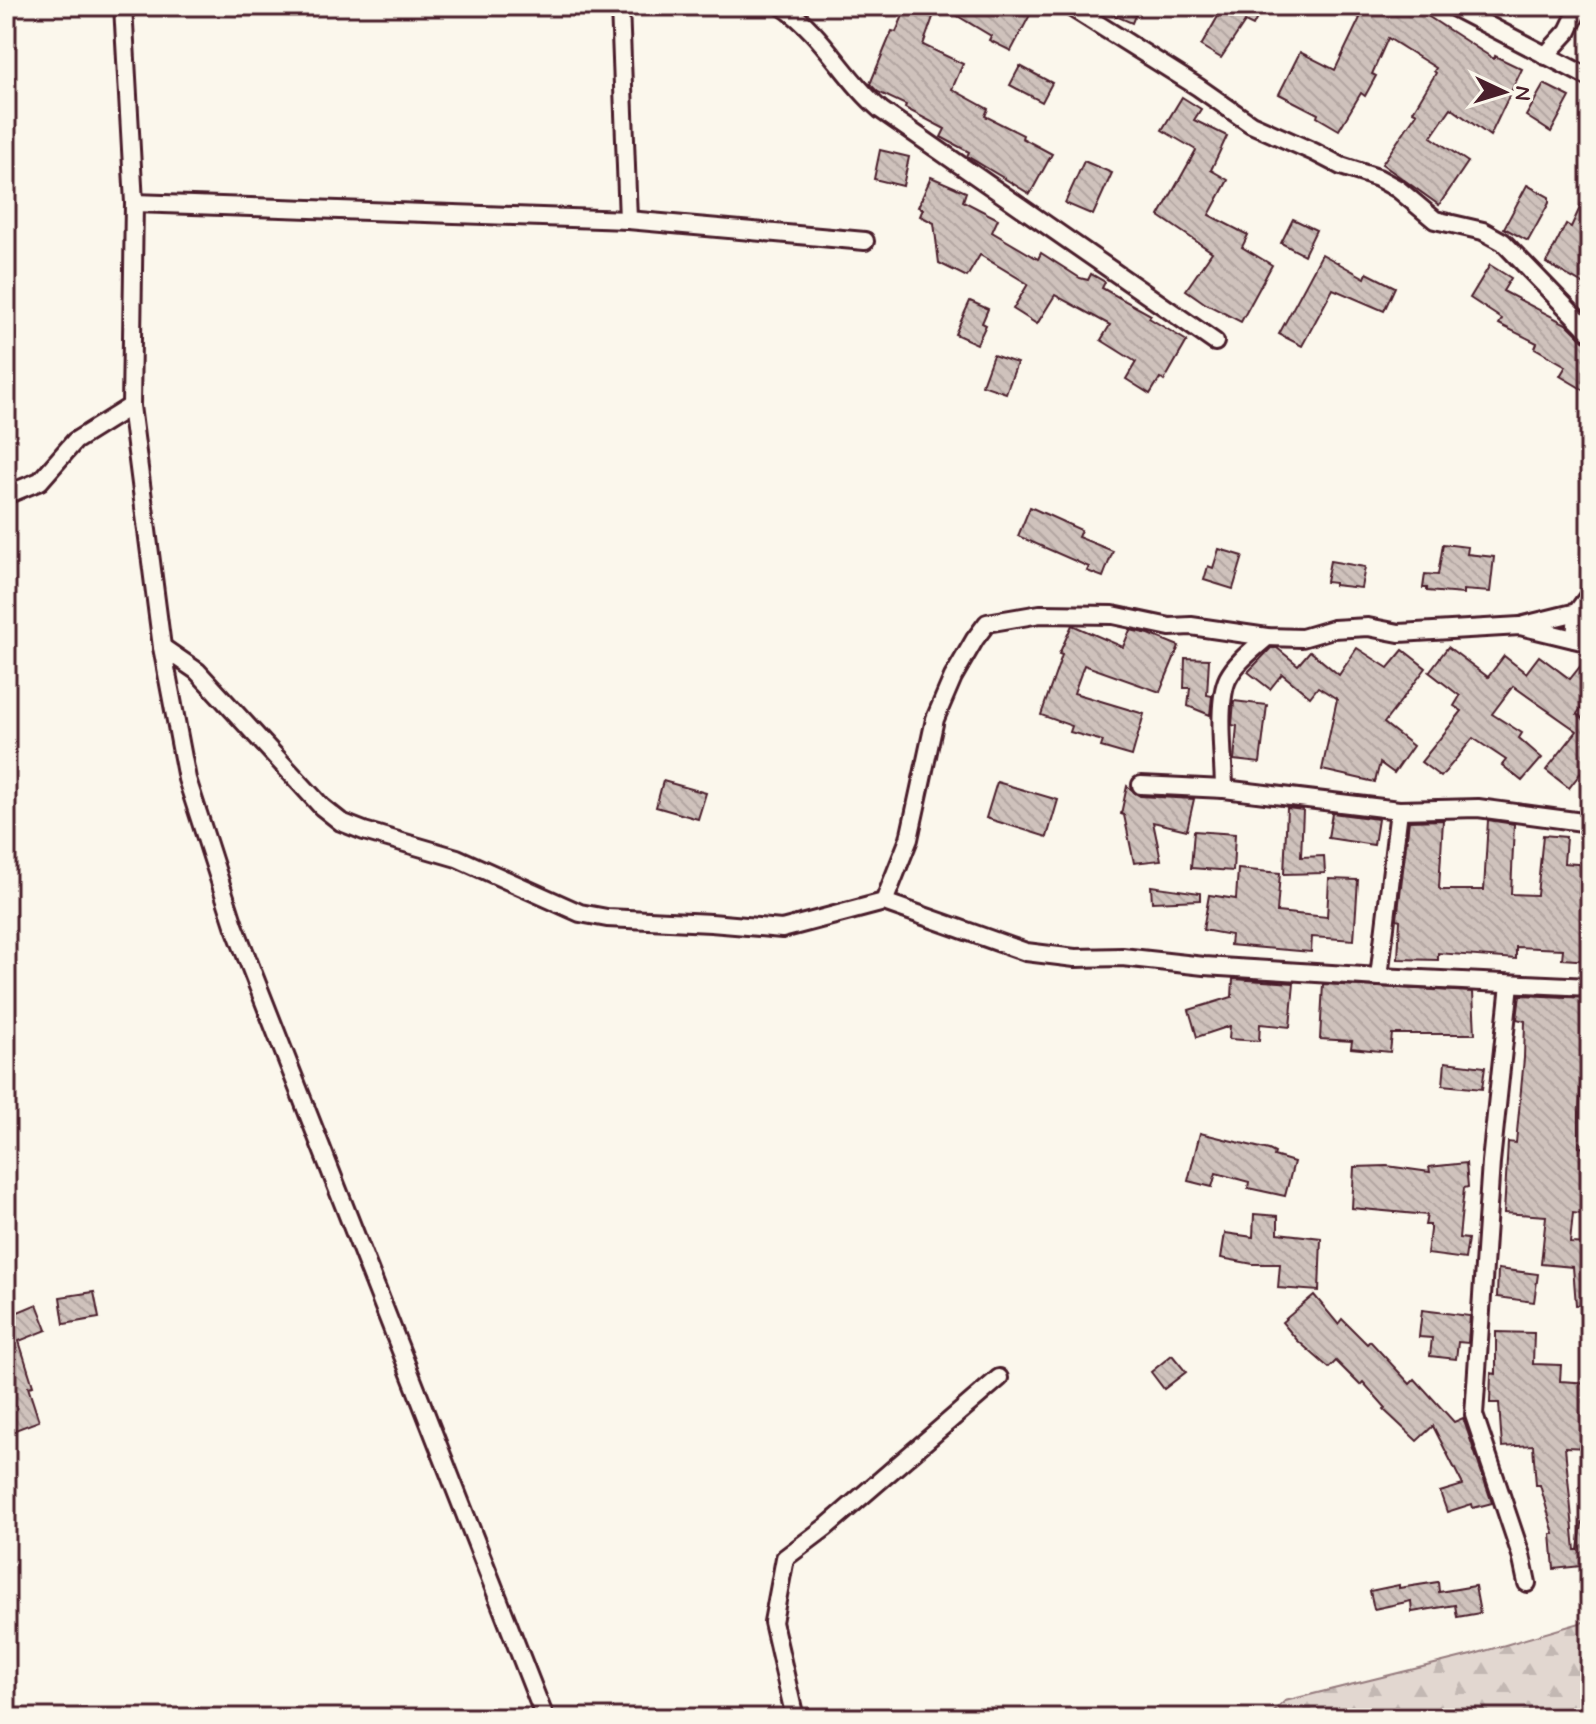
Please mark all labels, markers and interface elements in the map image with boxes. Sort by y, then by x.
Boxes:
north arrow [1464,52,1544,132]
text: N [1507,85,1536,102]

